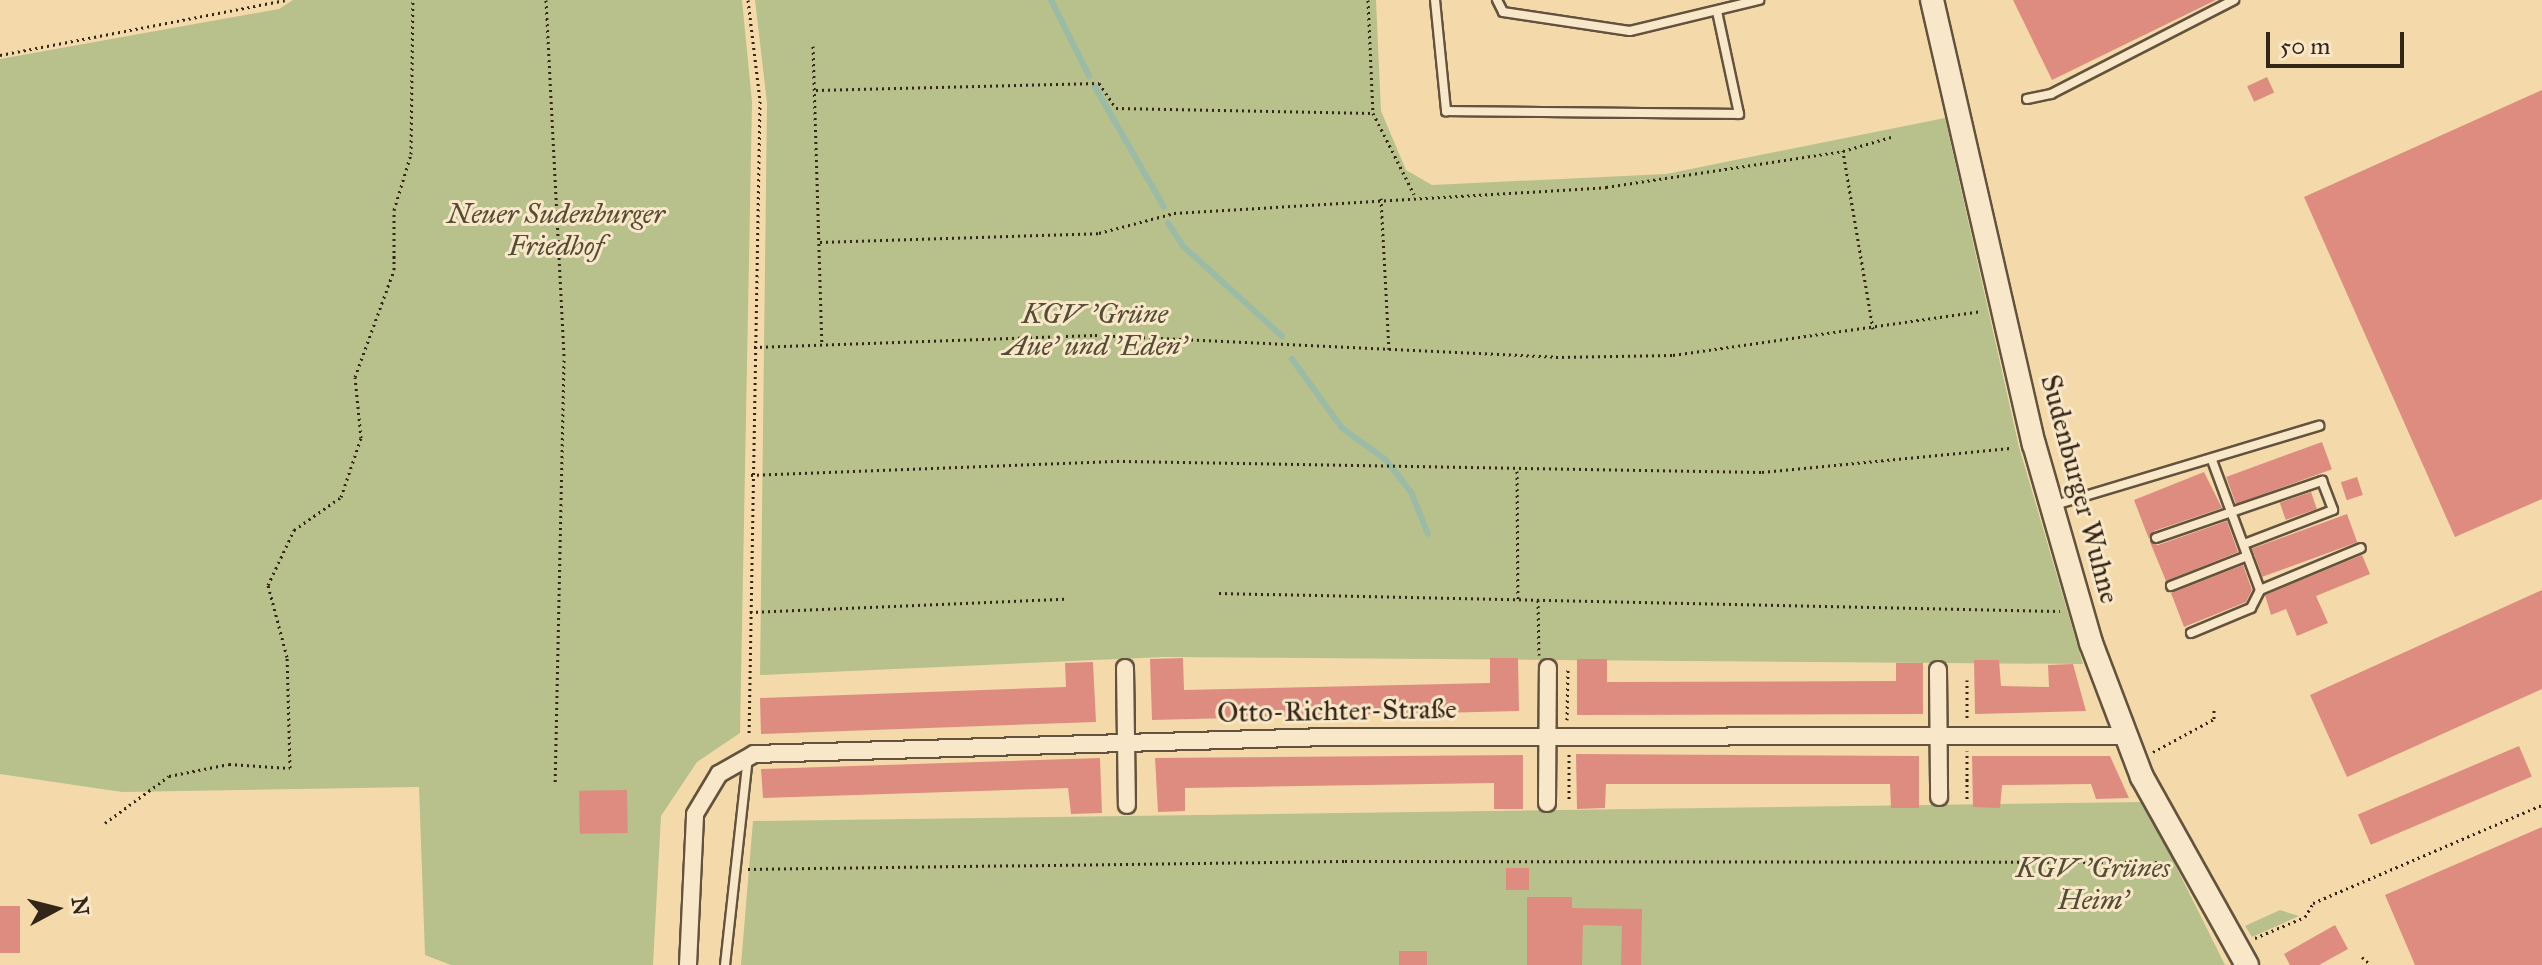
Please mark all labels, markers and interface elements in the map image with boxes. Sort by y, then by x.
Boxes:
scale bar [2270,16,2408,66]
text: 50 m [2280,31,2330,61]
park label: Neuer Sudenburger Friedhof [447,197,665,263]
park label: KGV 'Grüne Aue' und 'Eden' [1003,297,1187,363]
street label: Sudenburger Wuhne [2033,371,2127,607]
street label: Otto-Richter-Straße [1217,692,1457,730]
park label: KGV 'Grünes Heim' [2016,851,2170,917]
north arrow [16,869,96,949]
text: N [66,895,95,917]

